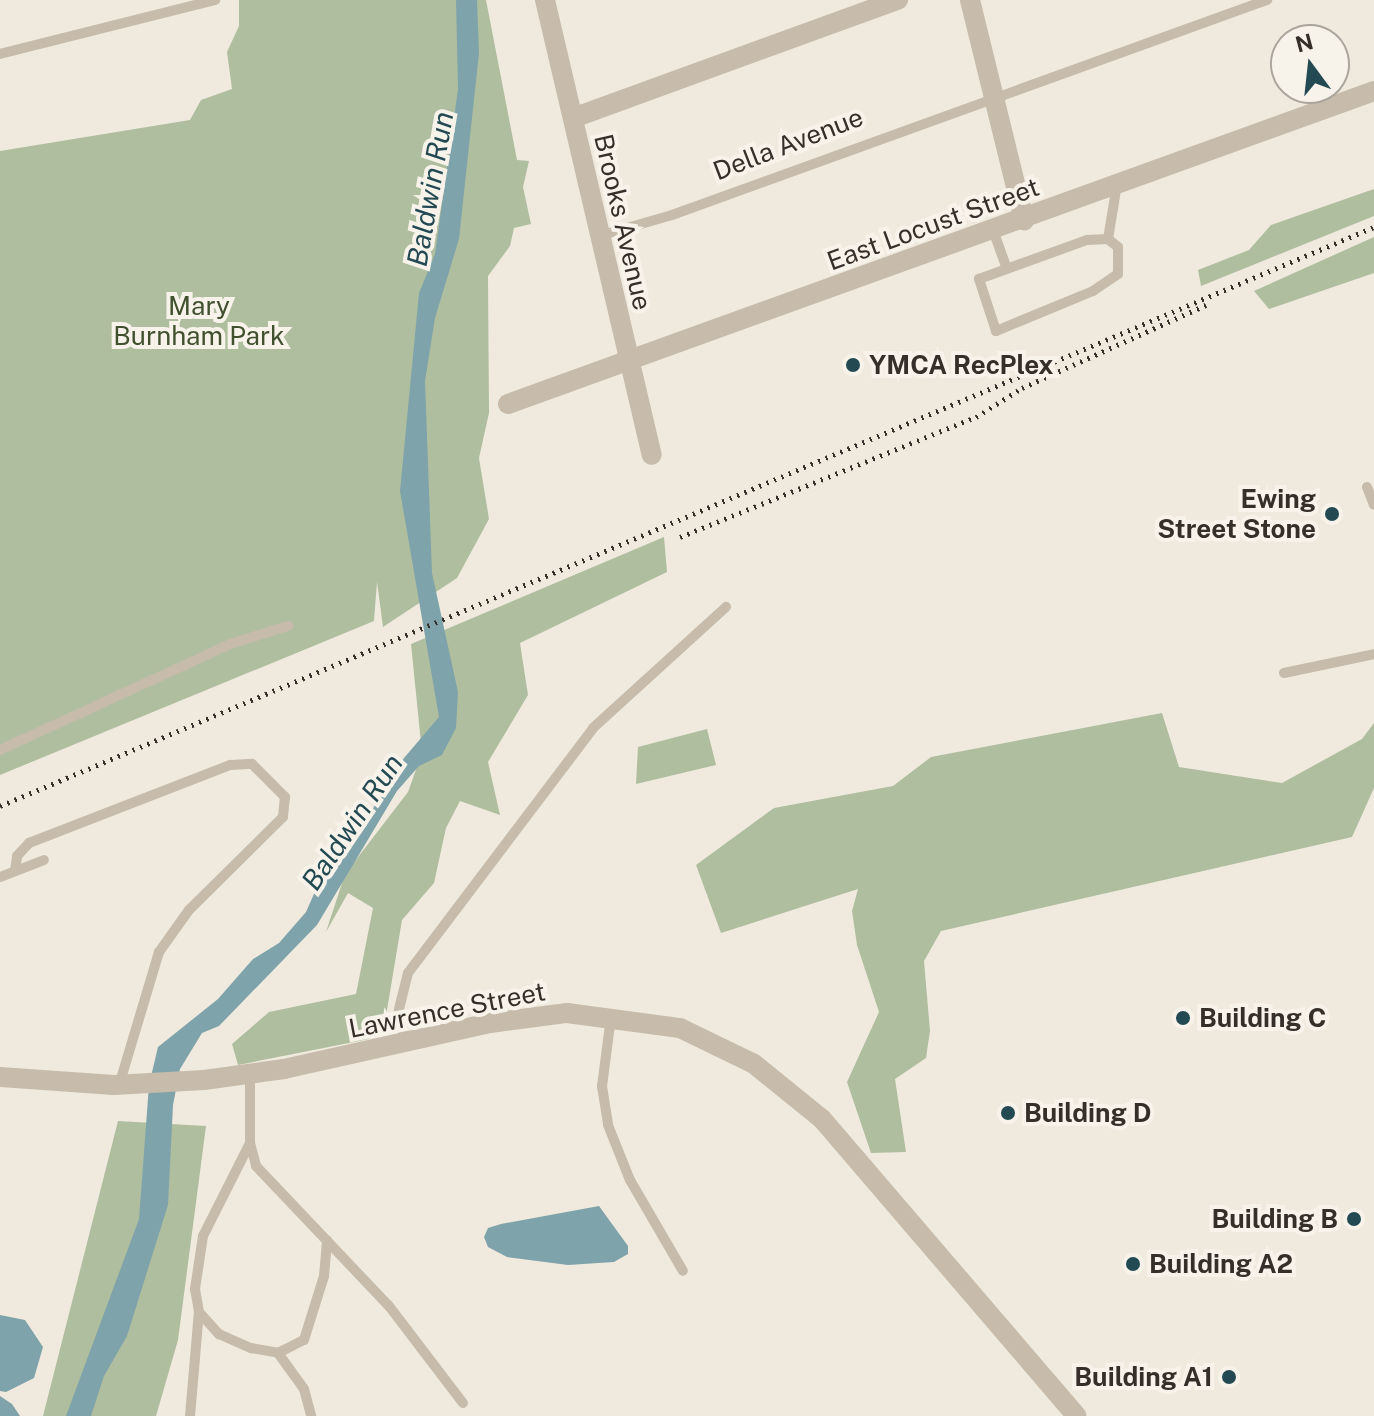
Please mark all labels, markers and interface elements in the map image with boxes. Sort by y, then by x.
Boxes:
north arrow [1270,24,1350,104]
text: N [1293,28,1316,58]
street label: Della Avenue [709,101,867,187]
water label: Baldwin Run [400,109,460,269]
street label: Brooks Avenue [588,131,658,313]
street label: East Locust Street [823,171,1043,277]
park label: Mary Burnham Park [113,290,285,352]
place label: YMCA RecPlex [869,349,1053,381]
marker: YMCA RecPlex [844,356,862,374]
place label: Ewing Street Stone [1157,483,1316,544]
marker: Ewing Street Stone [1323,505,1341,523]
water label: Baldwin Run [294,748,410,896]
street label: Lawrence Street [346,976,548,1044]
place label: Building C [1199,1002,1326,1034]
marker: Building C [1174,1009,1192,1027]
place label: Building D [1024,1097,1151,1129]
marker: Building D [999,1104,1017,1122]
place label: Building B [1212,1203,1338,1235]
marker: Building B [1345,1210,1363,1228]
place label: Building A2 [1149,1248,1293,1280]
marker: Building A2 [1124,1255,1142,1273]
place label: Building A1 [1074,1361,1213,1393]
marker: Building A1 [1220,1368,1238,1386]

